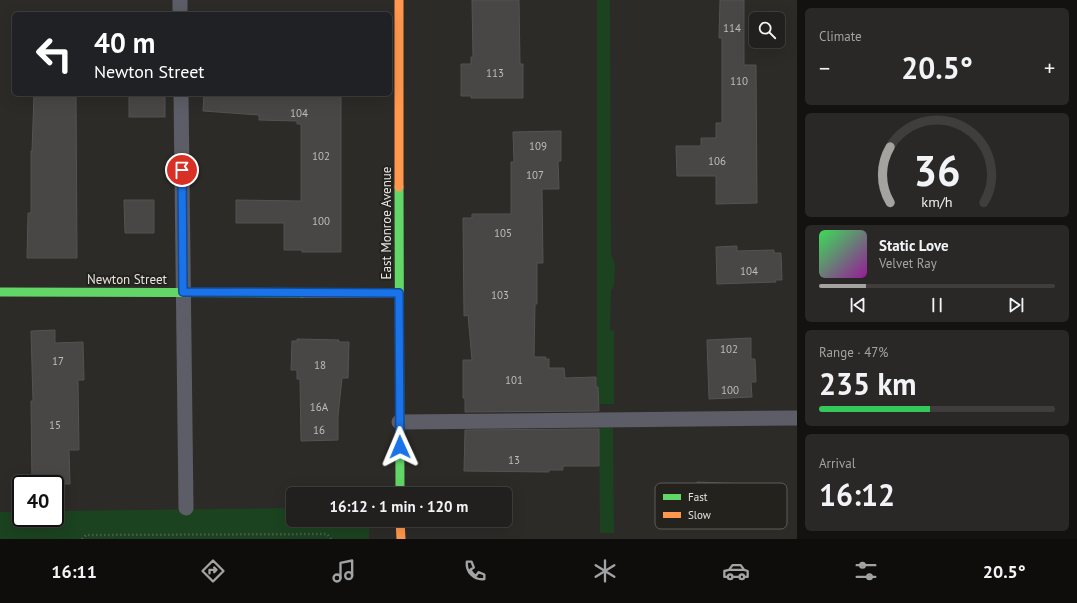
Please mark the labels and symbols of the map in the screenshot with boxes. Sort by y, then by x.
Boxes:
house number: 114 [723,21,741,35]
house number: 113 [486,66,504,80]
house number: 110 [730,74,748,88]
house number: 104 [290,106,308,120]
house number: 109 [529,139,547,153]
house number: 102 [312,149,330,163]
pin [165,153,199,187]
house number: 106 [708,154,726,168]
street label: East Monroe Avenue [378,167,395,279]
house number: 107 [526,168,544,182]
house number: 100 [312,214,330,228]
house number: 105 [494,226,512,240]
house number: 104 [740,264,758,278]
street label: Newton Street [87,271,167,288]
house number: 103 [491,288,509,302]
house number: 102 [720,342,738,356]
house number: 17 [52,354,64,368]
house number: 18 [314,358,326,372]
house number: 101 [505,373,523,387]
house number: 100 [721,383,739,397]
house number: 16A [310,400,329,414]
house number: 15 [49,418,61,432]
house number: 16 [313,423,325,437]
position arrow [379,426,421,468]
house number: 13 [508,453,520,467]
speed limit sign: 40 [12,475,64,527]
legend [655,483,787,529]
text: Fast [688,490,708,504]
text: Slow [688,508,711,522]

